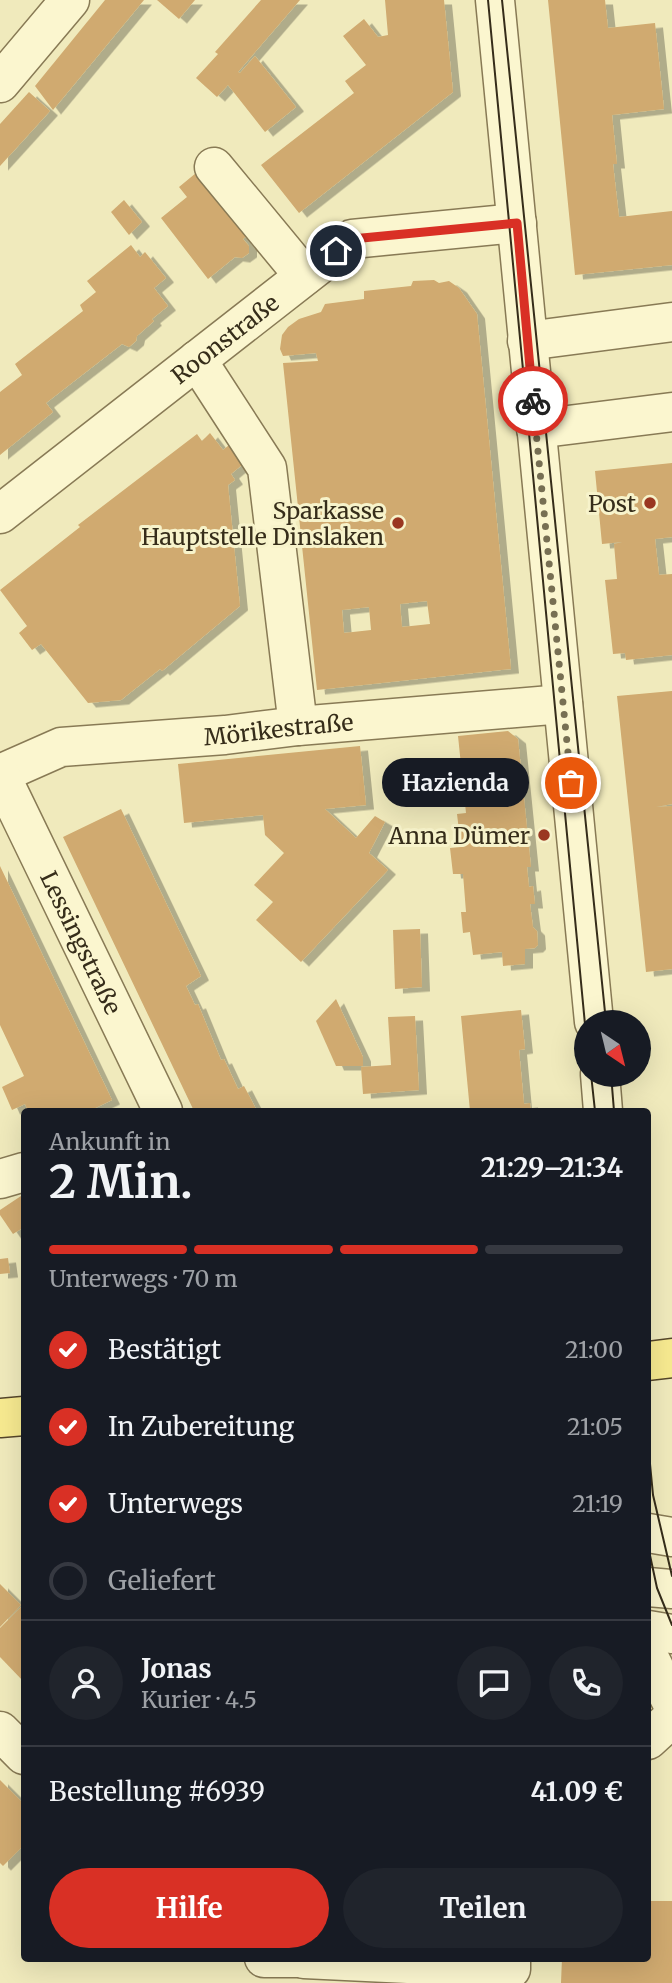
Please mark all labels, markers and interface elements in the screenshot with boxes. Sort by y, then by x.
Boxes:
pin [306,221,366,281]
icon: home [317,232,355,270]
street label: Roonstraße [165,288,284,390]
courier [498,366,568,436]
icon: bike [514,382,552,420]
place label: Post [588,489,636,518]
marker: Post [642,495,658,511]
place label: Sparkasse Hauptstelle Dinslaken [141,496,384,551]
marker: Sparkasse Hauptstelle Dinslaken [390,515,406,531]
street label: Mörikestraße [203,707,354,751]
pin [541,753,601,813]
callout: Hazienda [382,758,529,808]
icon: bag [552,764,590,802]
text: Hazienda [402,768,509,797]
place label: Anna Dümer [387,821,530,850]
marker: Anna Dümer [536,827,552,843]
street label: Lessingstraße [35,866,128,1019]
north arrow [574,1010,651,1087]
map controls [574,1010,651,1087]
text: Ankunft in [49,1127,171,1156]
text: 21:29–21:34 [481,1151,623,1184]
text: 2 Min. [49,1153,193,1211]
text: Unterwegs · 70 m [49,1264,238,1293]
icon: check [49,1331,87,1369]
text: Bestätigt [108,1333,221,1366]
text: 21:00 [565,1335,623,1364]
icon: check [49,1408,87,1446]
text: In Zubereitung [108,1410,294,1443]
text: 21:05 [567,1412,623,1441]
icon: check [49,1485,87,1523]
text: Unterwegs [108,1487,243,1520]
text: 21:19 [572,1489,623,1518]
text: Geliefert [108,1564,216,1597]
button: person [49,1646,123,1720]
button: chat [457,1646,531,1720]
button: phone [549,1646,623,1720]
text: Jonas [141,1652,212,1685]
text: Kurier · 4.5 [141,1685,257,1714]
text: Bestellung #6939 [49,1775,265,1808]
text: 41.09 € [531,1775,623,1808]
button: Hilfe [49,1868,329,1948]
button: Teilen [343,1868,623,1948]

